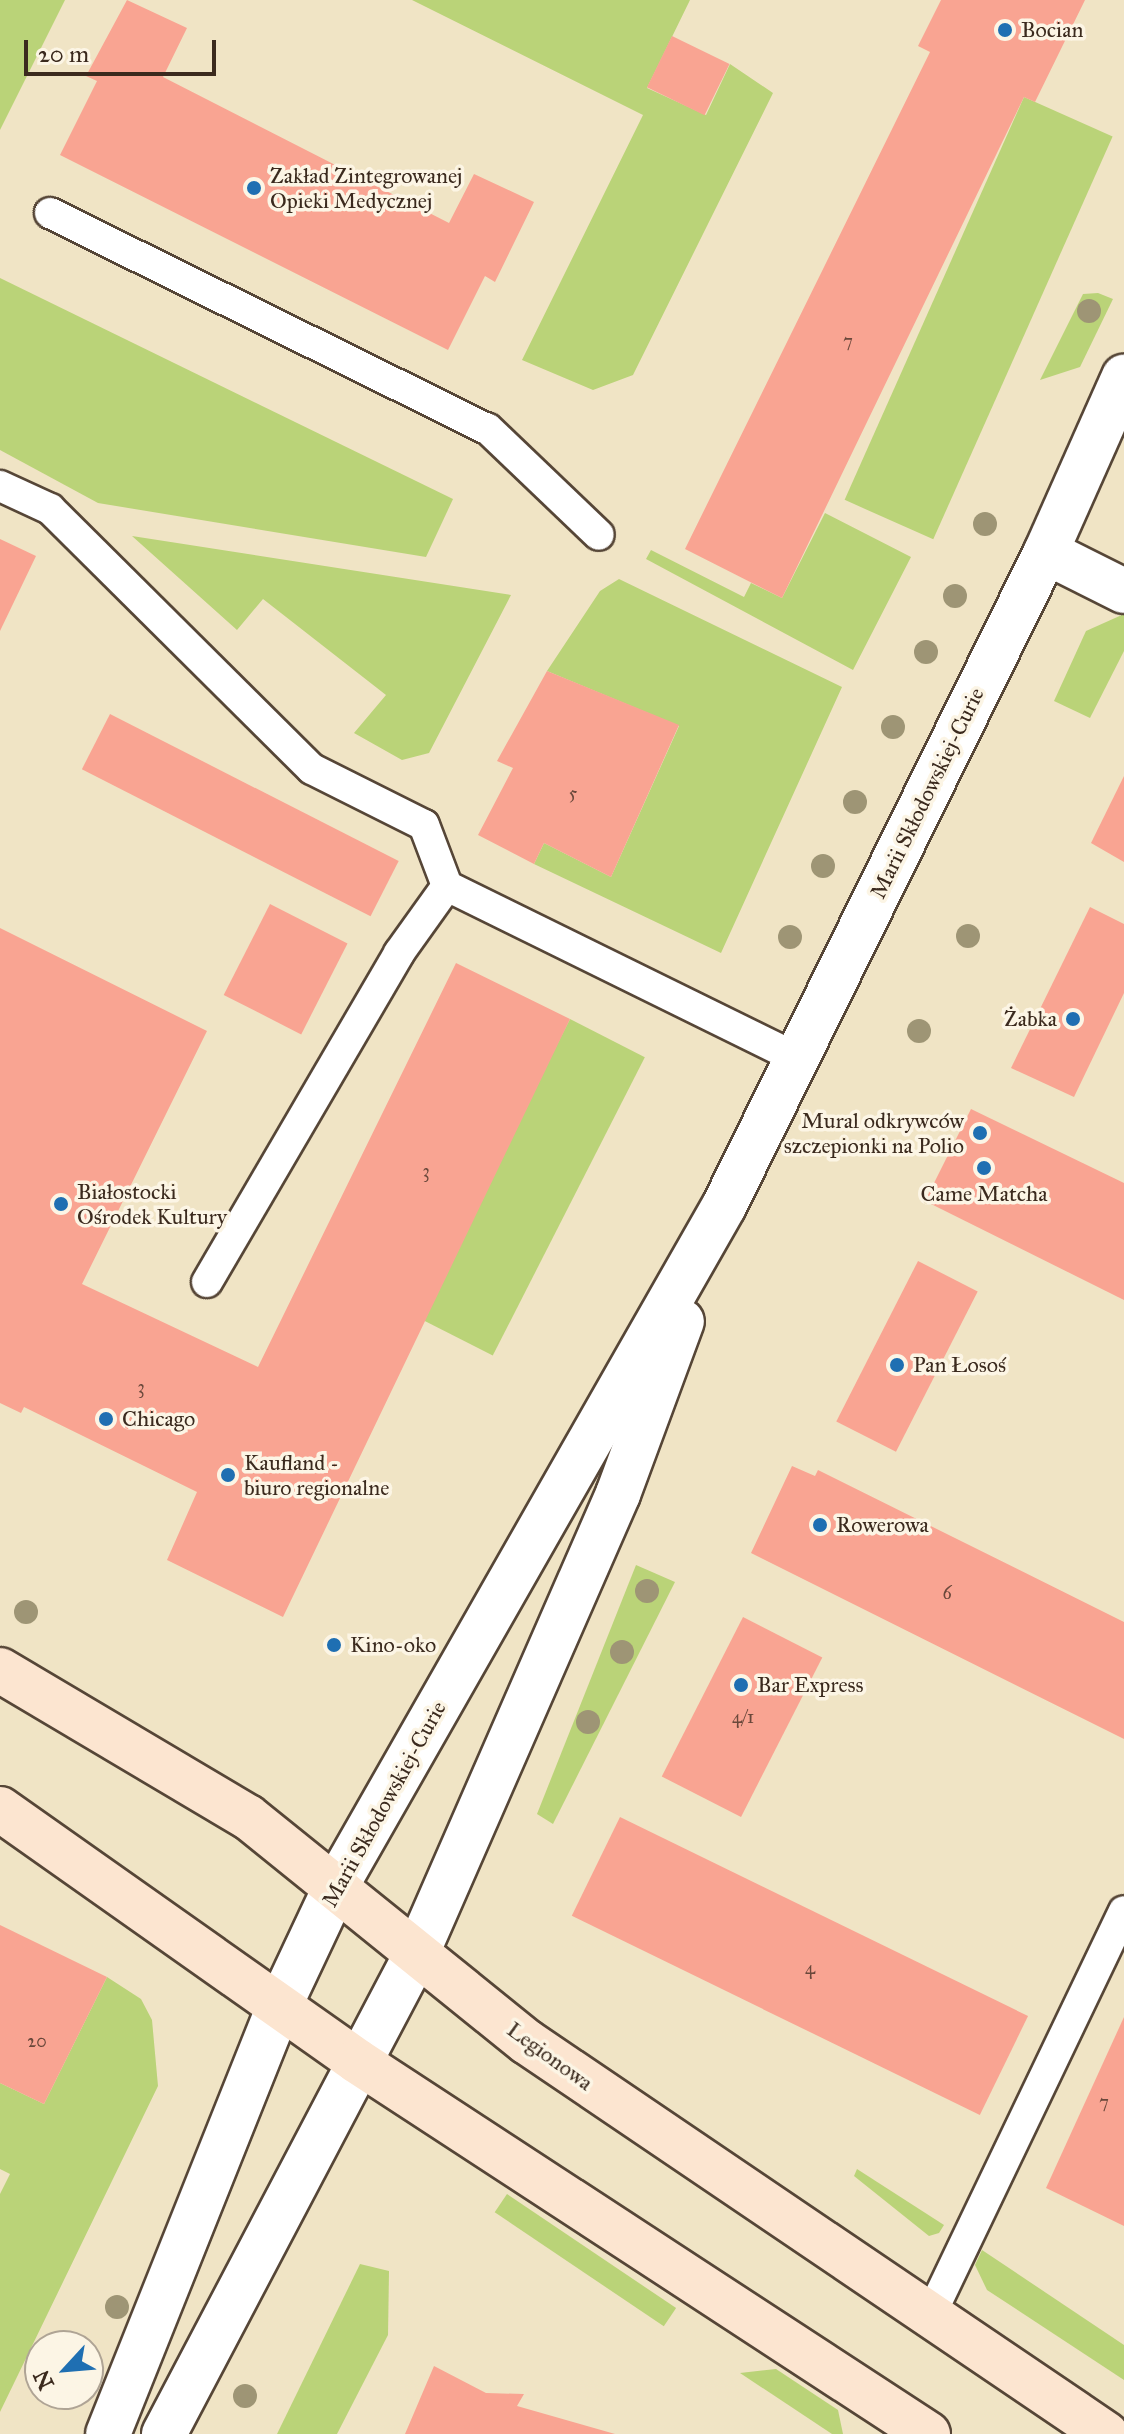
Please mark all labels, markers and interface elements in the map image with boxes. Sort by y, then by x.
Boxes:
place label: Bocian [1021,17,1083,43]
marker: Bocian [996,21,1014,39]
scale bar [28,24,220,74]
text: 20 m [38,39,89,69]
place label: Zakład Zintegrowanej Opieki Medycznej [270,162,462,214]
marker: Zakład Zintegrowanej Opieki Medycznej [245,179,263,197]
house number: 7 [843,330,853,352]
street label: Marii Skłodowskiej-Curie [864,683,990,903]
house number: 5 [569,782,577,804]
place label: Żabka [1004,1006,1057,1032]
marker: Żabka [1064,1010,1082,1028]
place label: Mural odkrywców szczepionki na Polio [784,1107,964,1158]
marker: Mural odkrywców szczepionki na Polio [971,1124,989,1142]
marker: Came Matcha [975,1159,993,1177]
house number: 3 [422,1160,430,1182]
place label: Białostocki Ośrodek Kultury [77,1178,227,1230]
place label: Came Matcha [920,1181,1048,1207]
marker: Białostocki Ośrodek Kultury [52,1195,70,1213]
place label: Pan Łosoś [913,1352,1006,1378]
marker: Pan Łosoś [888,1356,906,1374]
house number: 3 [137,1376,145,1398]
place label: Chicago [122,1406,195,1432]
marker: Chicago [97,1410,115,1428]
place label: Kaufland - biuro regionalne [244,1449,389,1500]
marker: Kaufland - biuro regionalne [219,1466,237,1484]
place label: Rowerowa [836,1512,929,1538]
marker: Rowerowa [811,1516,829,1534]
house number: 6 [942,1582,952,1604]
place label: Kino-oko [350,1632,436,1658]
marker: Kino-oko [325,1636,343,1654]
place label: Bar Express [757,1672,864,1698]
marker: Bar Express [732,1676,750,1694]
street label: Marii Skłodowskiej-Curie [316,1696,452,1912]
house number: 4/1 [732,1706,754,1728]
house number: 4 [805,1957,815,1979]
street label: Legionowa [502,2016,598,2096]
house number: 20 [27,2030,47,2052]
house number: 7 [1099,2091,1109,2113]
north arrow [24,2330,104,2410]
text: N [28,2366,60,2394]

